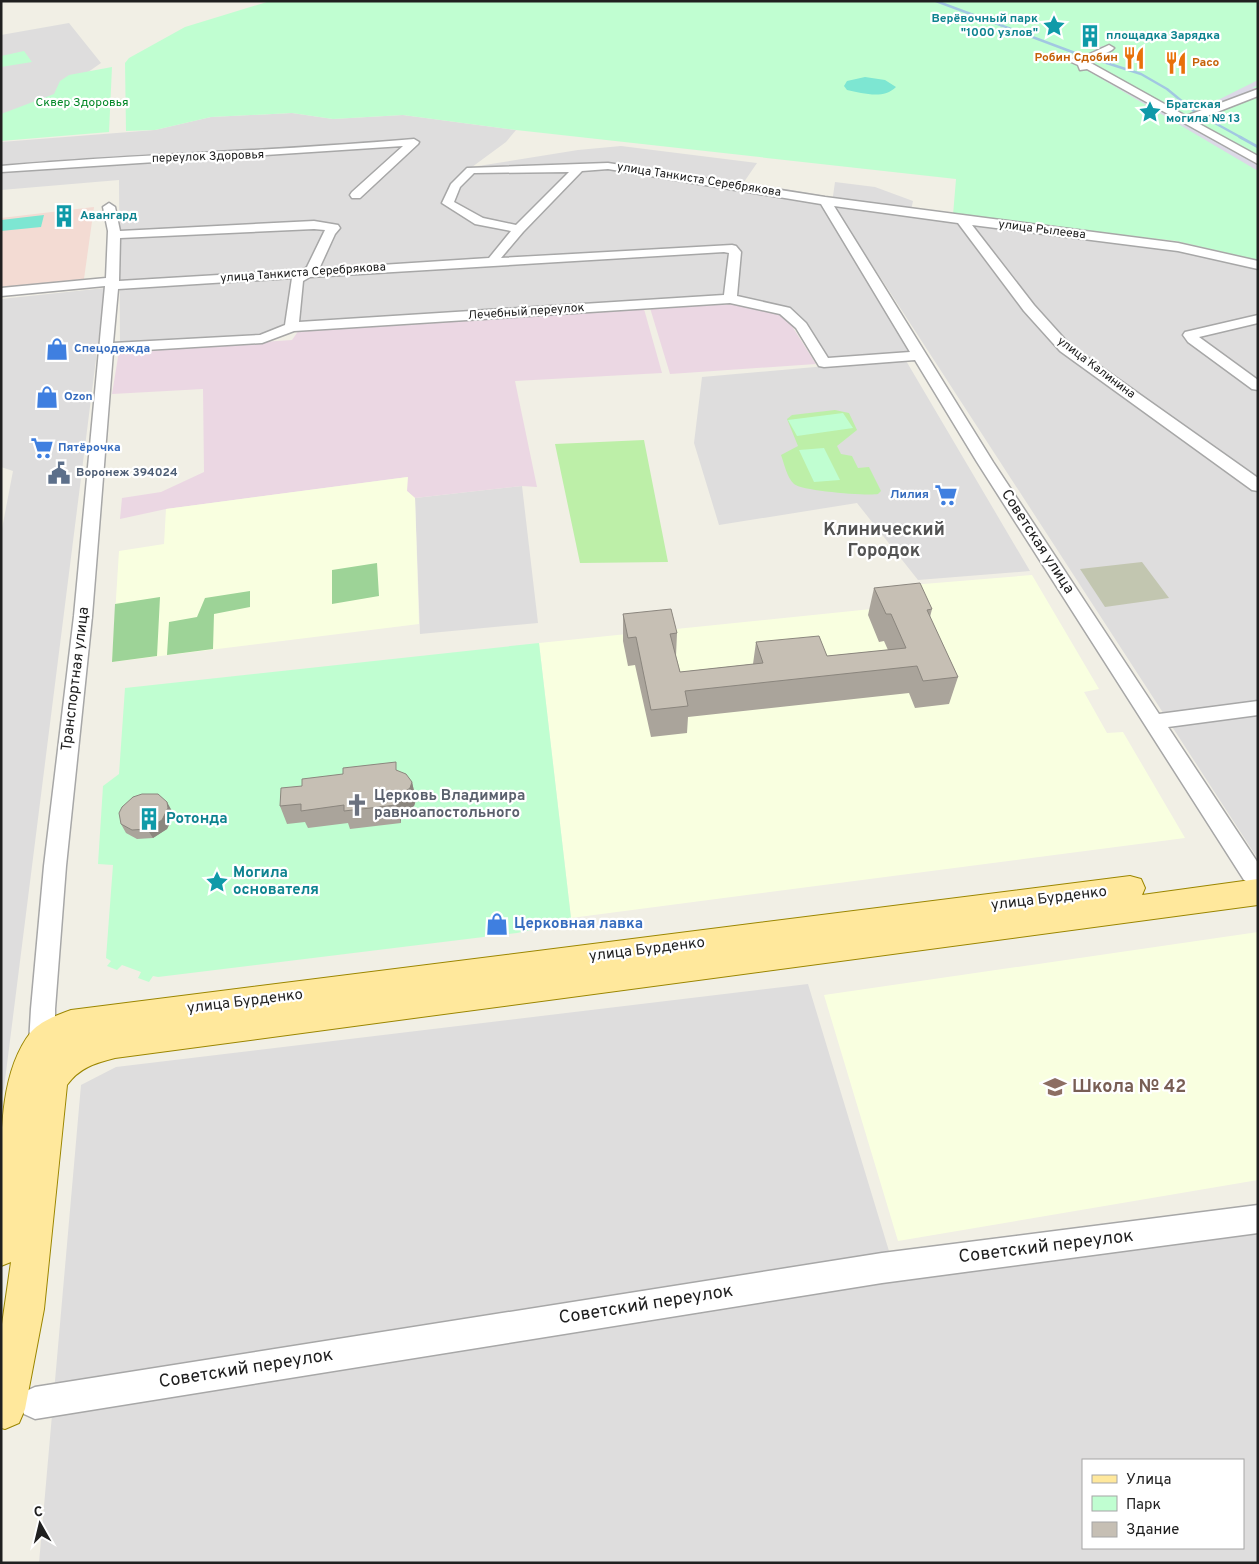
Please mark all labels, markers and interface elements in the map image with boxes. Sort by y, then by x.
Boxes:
place label: Верёвочный парк "1000 узлов" [931,11,1038,41]
place icon: Верёвочный парк "1000 узлов" [1041,13,1067,39]
building icon: площадка Зарядка [1077,23,1103,49]
place label: площадка Зарядка [1106,28,1220,44]
restaurant icon: Робин Сдобин [1121,45,1147,71]
place label: Робин Сдобин [1034,50,1118,66]
restaurant icon: Paco [1163,50,1189,76]
place label: Paco [1192,55,1220,71]
park label: Сквер Здоровья [36,95,128,111]
place label: Братская могила № 13 [1166,97,1240,127]
place icon: Братская могила № 13 [1137,99,1163,125]
street label: переулок Здоровья [152,147,264,167]
street label: улица Танкиста Серебрякова [616,159,782,201]
building icon: Авангард [51,203,77,229]
place label: Авангард [80,208,137,224]
street label: улица Рылеева [997,217,1087,243]
street label: улица Танкиста Серебрякова [220,259,386,287]
street label: Лечебный переулок [467,300,585,324]
street label: улица Калинина [1054,333,1138,403]
shop icon: Спецодежда [44,336,70,362]
place label: Спецодежда [74,341,150,357]
shop icon: Ozon [34,384,60,410]
place label: Ozon [64,389,93,405]
supermarket icon: Пятёрочка [29,435,55,461]
place label: Пятёрочка [58,440,121,456]
public building icon: Воронеж 394024 [46,460,72,486]
place label: Воронеж 394024 [76,465,178,481]
supermarket icon: Лилия [933,482,959,508]
street label: Советская улица [996,486,1078,598]
place label: Лилия [890,487,929,503]
district label: Клинический Городок [823,519,945,563]
street label: Транспортная улица [58,606,94,752]
place label: Церковь Владимира равноапостольного [374,787,525,823]
church icon: Церковь Владимира равноапостольного [344,792,370,818]
building icon: Ротонда [136,806,162,832]
place label: Ротонда [166,810,228,829]
place label: Могила основателя [233,864,319,900]
place icon: Могила основателя [204,869,230,895]
street label: улица Бурденко [990,882,1108,916]
shop icon: Церковная лавка [484,911,510,937]
place label: Церковная лавка [514,915,643,934]
street label: улица Бурденко [588,933,706,967]
street label: улица Бурденко [186,985,304,1019]
school or university icon: Школа № 42 [1042,1074,1068,1100]
place label: Школа № 42 [1072,1076,1186,1099]
street label: Советский переулок [957,1225,1135,1269]
street label: Советский переулок [557,1280,735,1330]
street label: Советский переулок [157,1344,335,1394]
legend [1082,1459,1244,1549]
text: Улица [1126,1471,1171,1490]
text: Парк [1126,1496,1161,1515]
north arrow [15,1499,65,1549]
text: С [33,1504,44,1522]
text: Здание [1126,1521,1179,1540]

